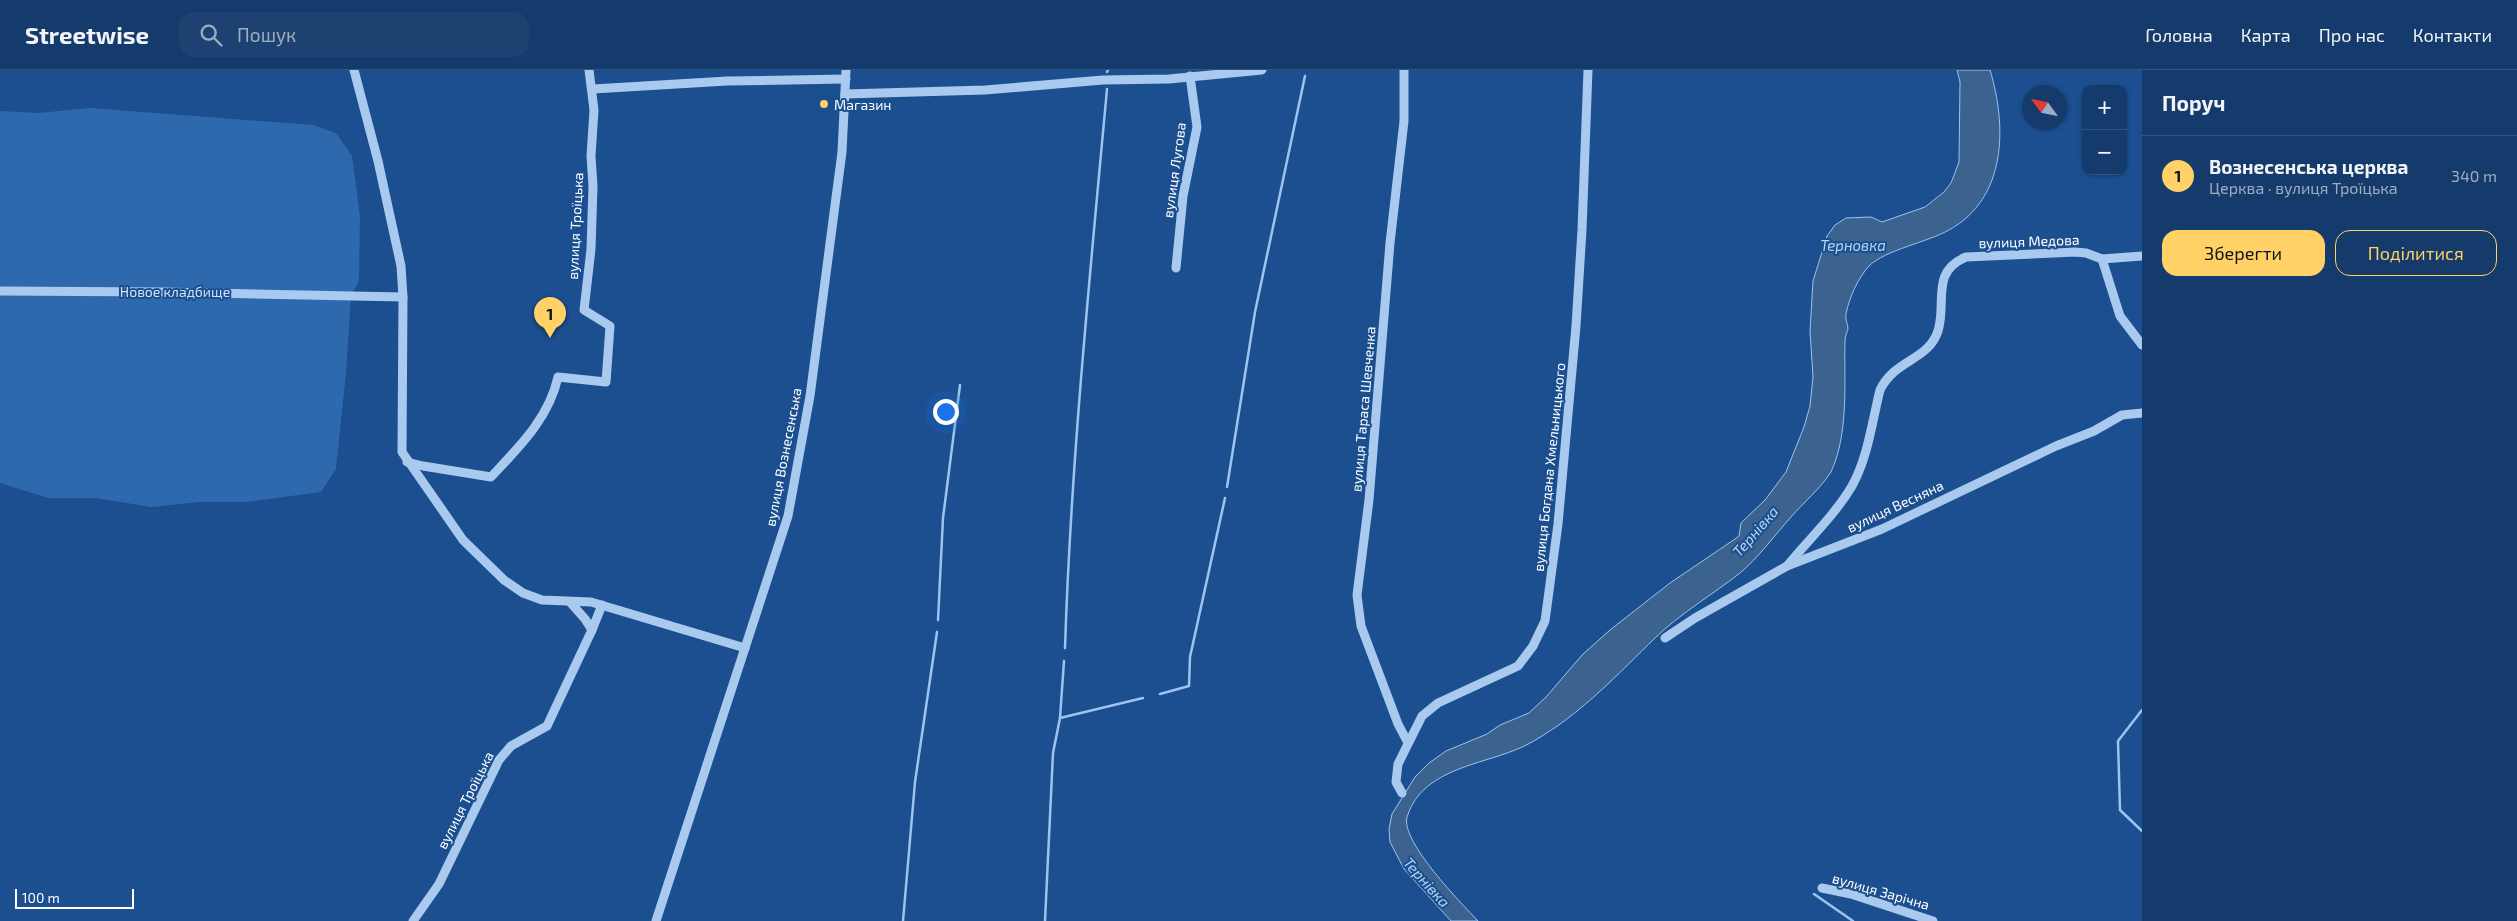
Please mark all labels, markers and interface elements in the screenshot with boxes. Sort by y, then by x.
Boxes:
search box [179,12,529,57]
text: Streetwise [25,20,149,49]
icon: search [197,21,225,49]
text: Пошук [237,23,296,46]
text: Головна [2145,24,2213,46]
text: Карта [2241,24,2291,46]
text: Про нас [2319,24,2385,46]
text: Контакти [2413,24,2492,46]
north arrow [2022,85,2067,130]
map controls [2082,85,2127,175]
button: + [2082,85,2127,130]
text: Поруч [2162,90,2225,115]
place label: Магазин [834,96,892,113]
marker: Магазин [818,98,830,110]
street label: вулиця Лугова [1159,121,1189,219]
button: − [2082,130,2127,175]
text: Вознесенська церква [2209,155,2408,178]
text: 1 [2175,166,2181,185]
text: 340 m [2451,166,2497,185]
street label: вулиця Троїцька [564,172,586,280]
text: Церква · вулиця Троїцька [2209,178,2398,197]
button: Зберегти [2162,230,2325,276]
button: Поділитися [2335,230,2497,276]
street label: вулиця Медова [1978,231,2080,251]
water label: Терновка [1820,236,1886,254]
park label: Новое кладбище [120,283,230,300]
pin: 1 [534,297,566,338]
street label: вулиця Тараса Шевченка [1347,326,1379,492]
street label: вулиця Богдана Хмельницького [1530,362,1568,572]
street label: вулиця Вознесенська [761,386,805,528]
your location [933,399,959,425]
street label: вулиця Весняна [1844,476,1946,536]
water label: Тернівка [1728,502,1782,560]
street label: вулиця Троїцька [433,748,497,852]
water label: Тернівка [1400,853,1454,911]
street label: вулиця Зарічна [1830,869,1932,913]
scale bar [15,886,134,909]
text: 100 m [22,889,60,906]

